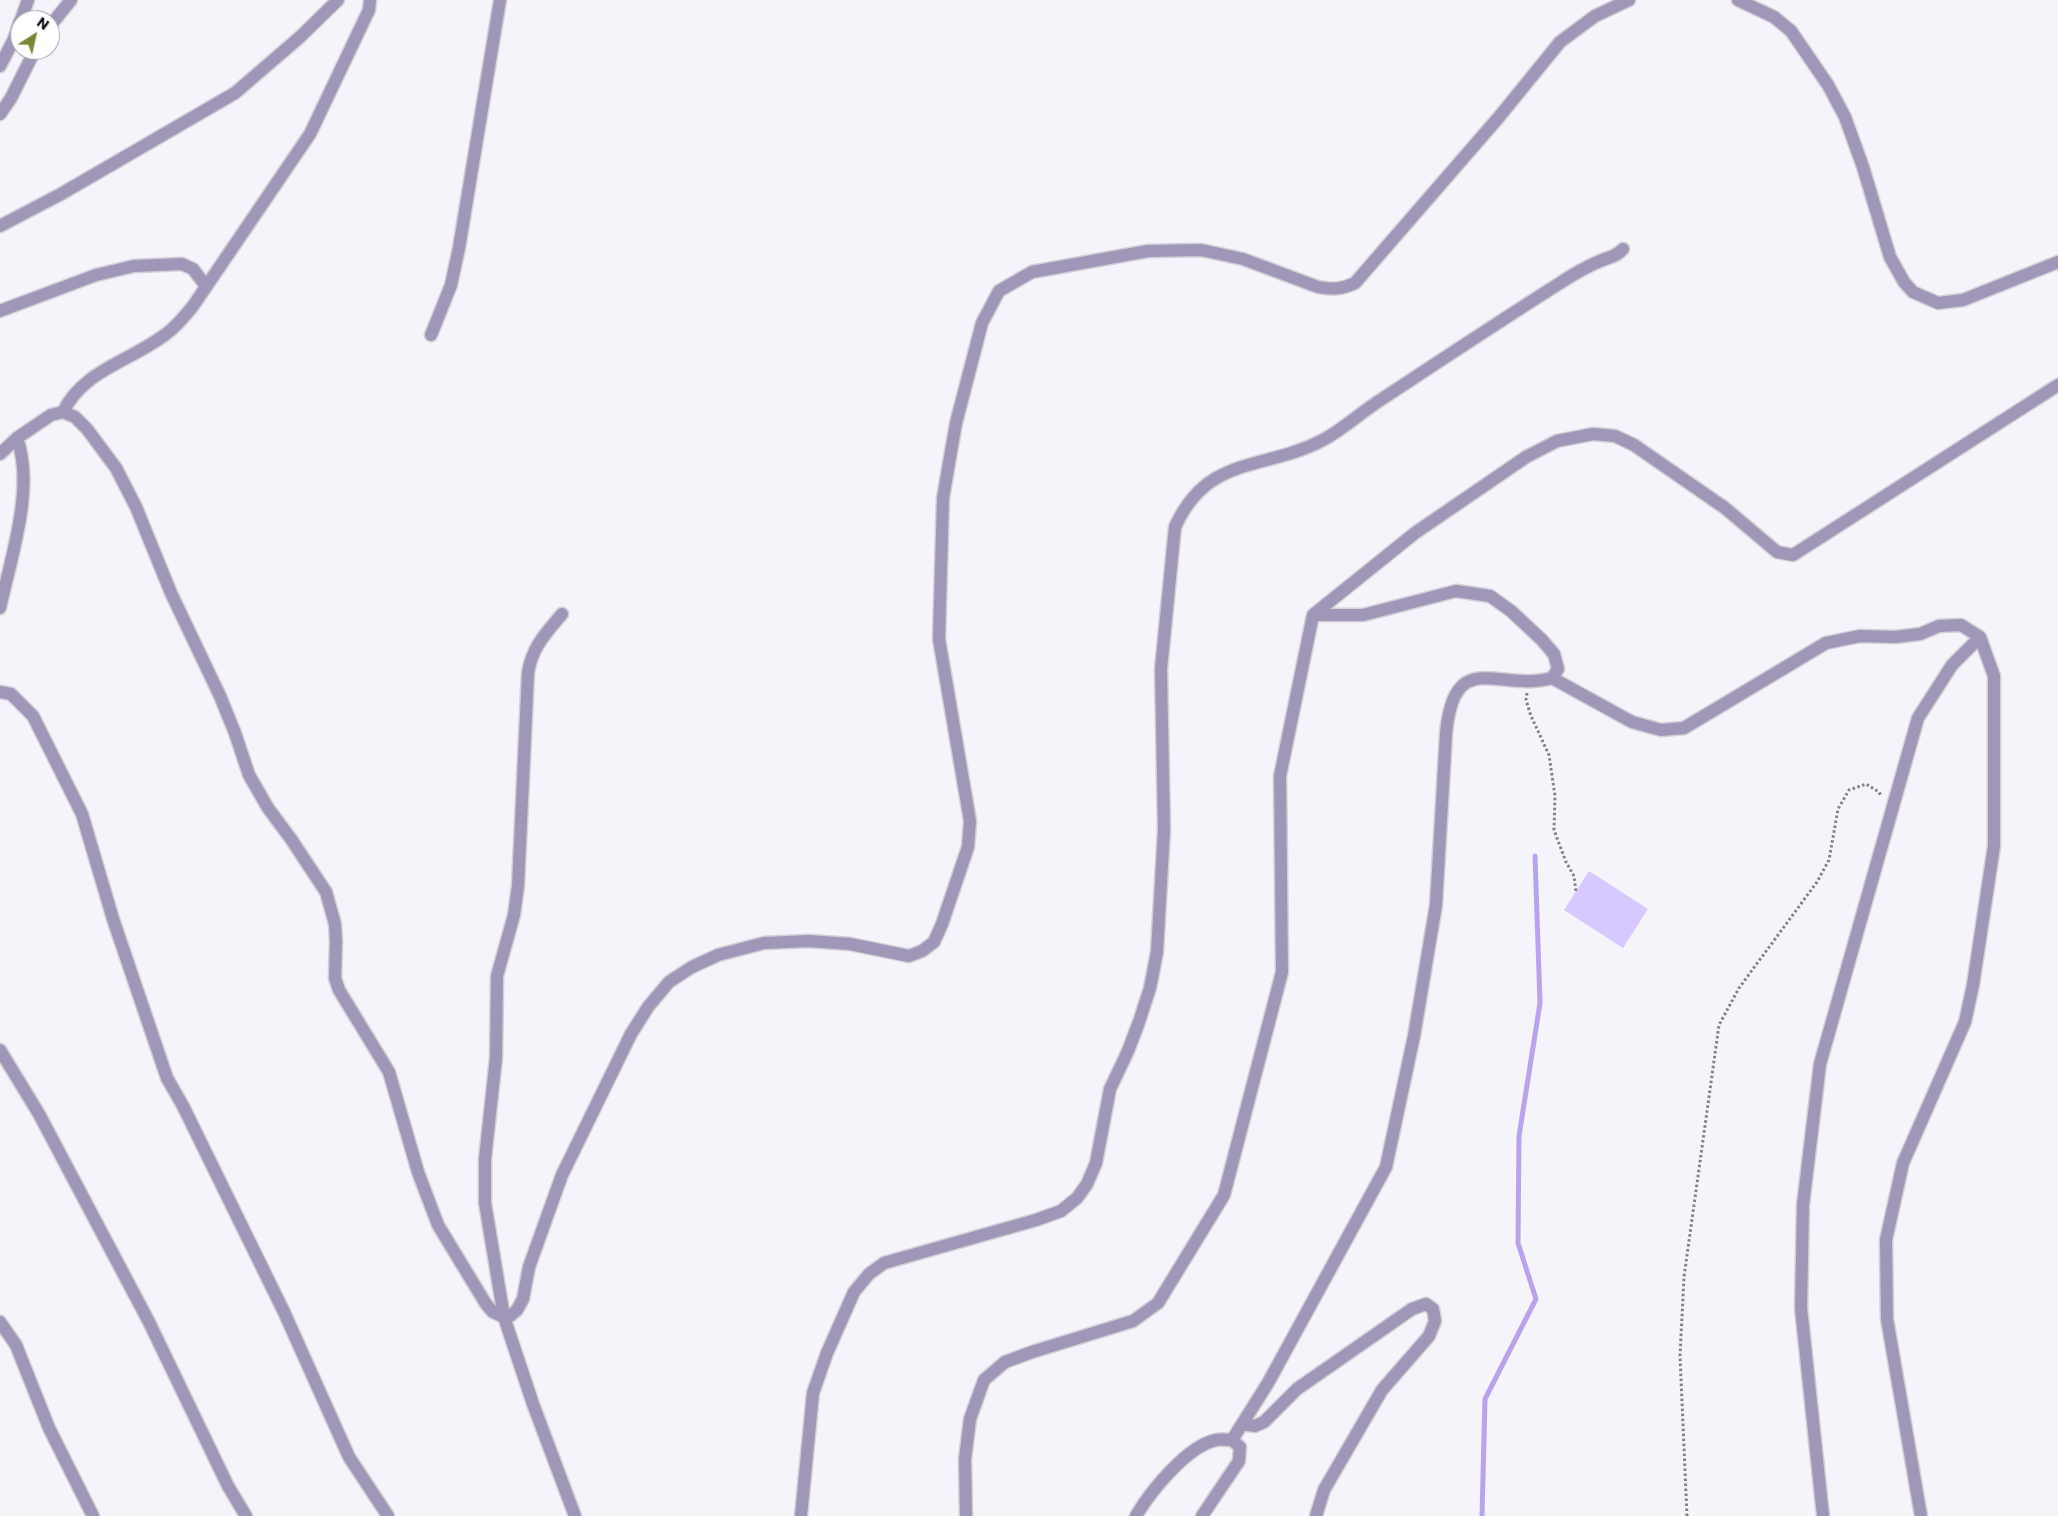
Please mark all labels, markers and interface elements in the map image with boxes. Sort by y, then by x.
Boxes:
north arrow [10,10,60,60]
text: N [33,12,53,35]

